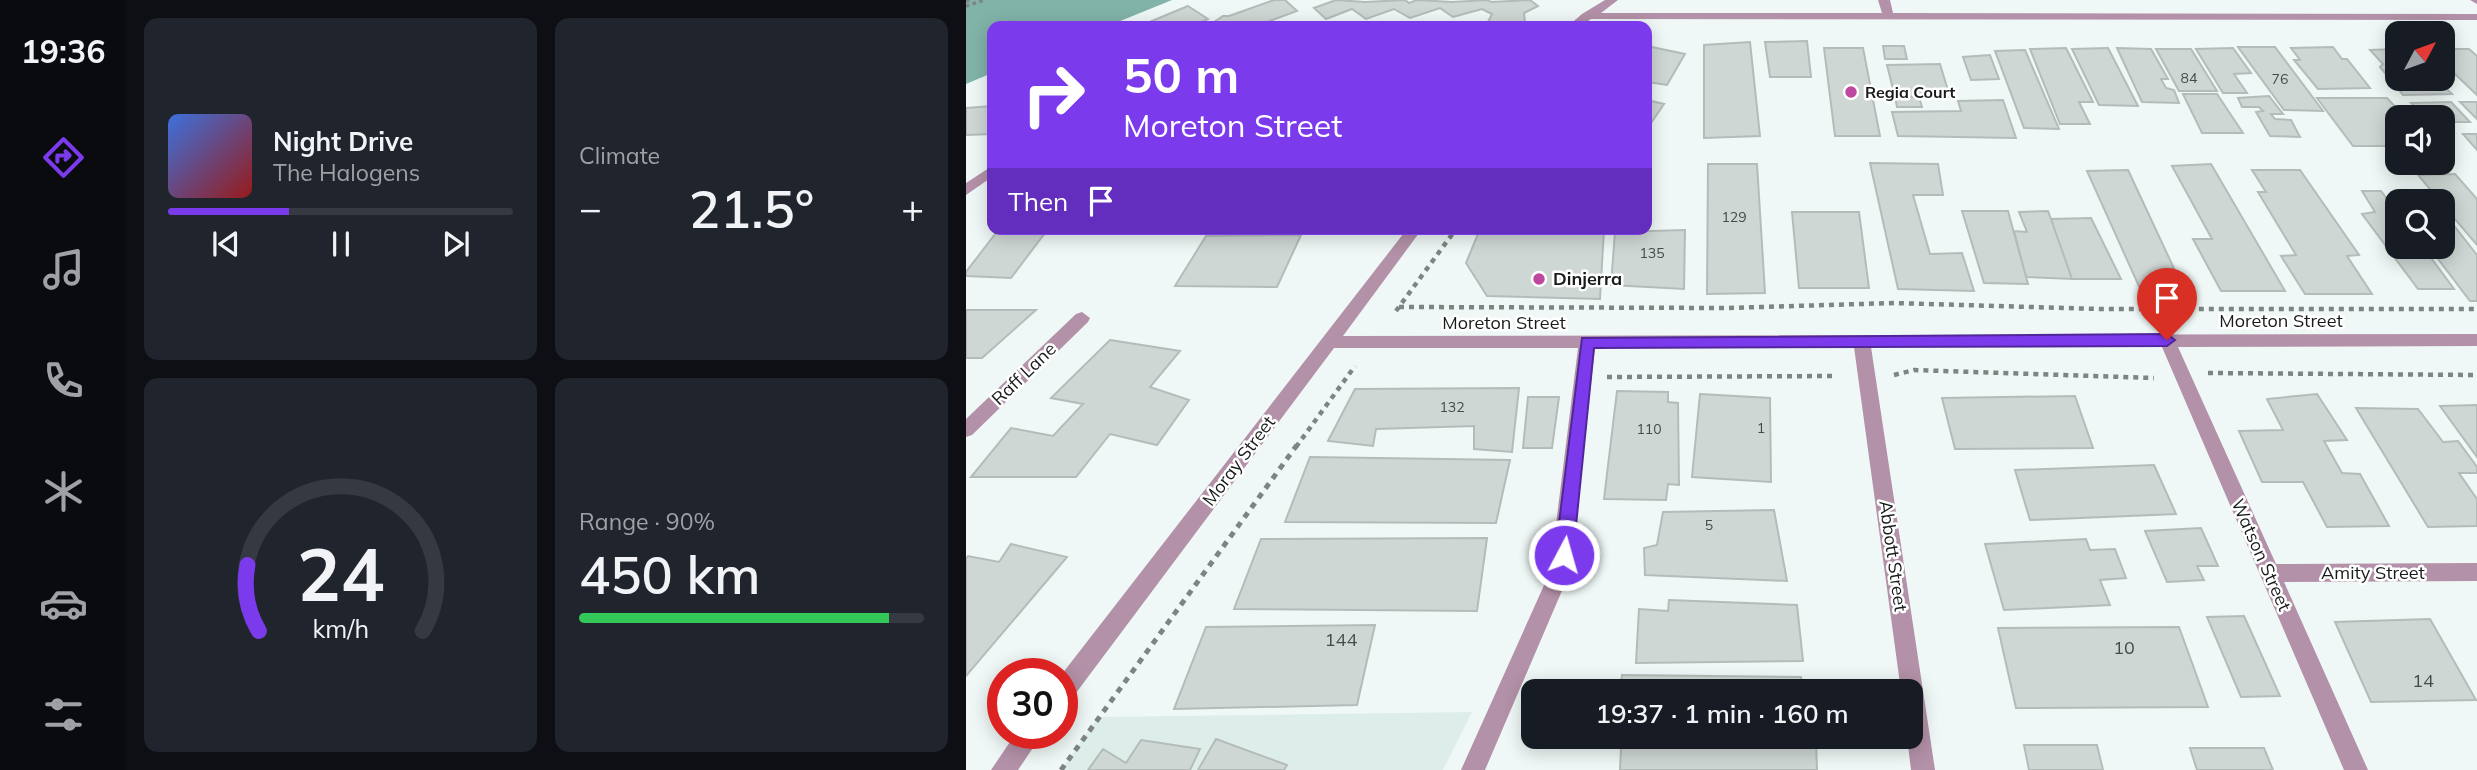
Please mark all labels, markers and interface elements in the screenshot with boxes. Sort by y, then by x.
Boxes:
north arrow [2385,21,2455,91]
map controls [2385,21,2455,259]
text: 19:36 [21,31,105,71]
text: 50 m [1123,44,1239,105]
icon: right [1008,49,1099,140]
house number: 84 [2181,69,2198,87]
house number: 76 [2272,70,2288,88]
place label: Regia Court [1865,82,1955,102]
marker: Regia Court [1843,84,1859,100]
text: Moreton Street [1123,105,1342,145]
button: sound [2385,105,2455,175]
text: Night Drive [273,125,413,158]
icon: directions [39,133,88,182]
text: Climate [579,141,660,170]
text: The Halogens [273,158,420,187]
text: 21.5° [689,176,814,241]
icon: arrive [1082,182,1120,220]
text: − [579,184,602,232]
text: + [901,184,924,232]
text: Then [1008,185,1068,218]
button: search [2385,189,2455,259]
house number: 129 [1721,208,1747,226]
icon: previous [207,225,245,263]
icon: pause [322,225,360,263]
icon: next [437,225,475,263]
house number: 135 [1639,244,1665,262]
icon: music [39,245,88,294]
place label: Dinjerra [1553,267,1622,290]
pin [2137,268,2197,340]
marker: Dinjerra [1531,271,1547,287]
icon: arrive [2148,279,2186,317]
street label: Moreton Street [2219,309,2343,332]
street label: Moreton Street [1442,311,1566,334]
street label: Raff Lane [987,337,1061,410]
icon: phone [39,356,88,405]
house number: 132 [1439,398,1465,416]
street label: Moray Street [1197,411,1280,510]
house number: 1 [1757,419,1765,437]
house number: 110 [1636,420,1662,438]
icon: climate [39,467,88,516]
street label: Watson Street [2226,495,2296,614]
street label: Abbott Street [1874,499,1913,613]
text: Range · 90% [579,507,715,536]
house number: 5 [1705,516,1713,534]
position arrow [1527,518,1601,592]
text: 24 [297,528,384,619]
text: 450 km [579,542,760,607]
street label: Amity Street [2321,561,2425,584]
icon: car [39,579,88,628]
text: km/h [312,613,369,644]
house number: 144 [1325,628,1357,651]
house number: 10 [2113,636,2135,659]
speed limit sign: 30 [987,658,1078,749]
house number: 14 [2412,669,2434,692]
icon: filters [39,690,88,739]
text: 19:37 · 1 min · 160 m [1595,697,1849,730]

